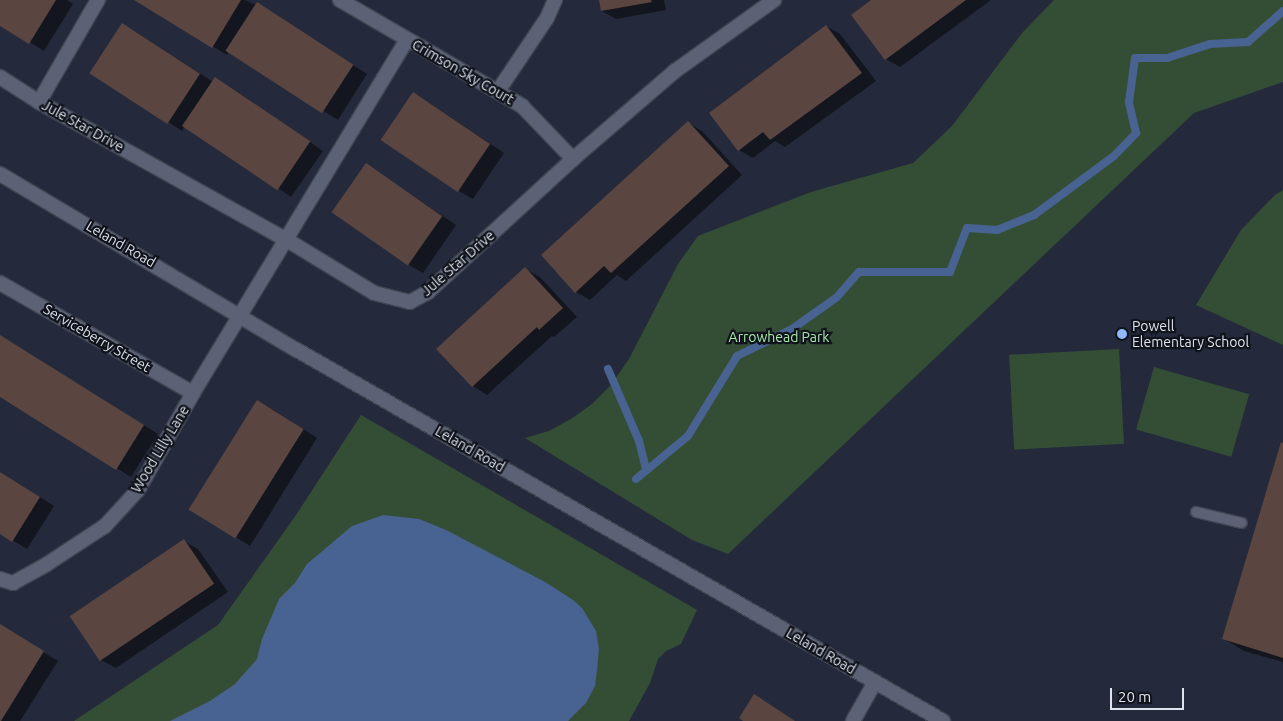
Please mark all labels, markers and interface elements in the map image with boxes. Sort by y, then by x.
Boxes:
street label: Crimson Sky Court [409,36,517,108]
street label: Jule Star Drive [39,97,127,155]
street label: Leland Road [83,217,159,271]
street label: Jule Star Drive [418,227,498,299]
street label: Serviceberry Street [40,300,154,376]
place label: Powell Elementary School [1132,318,1249,351]
marker: Powell Elementary School [1116,328,1128,340]
park label: Arrowhead Park [729,329,829,345]
street label: Wood Lilly Lane [127,403,193,495]
street label: Leland Road [432,422,508,476]
street label: Leland Road [783,624,859,678]
scale bar [1113,678,1187,710]
text: 20 m [1118,688,1151,705]

